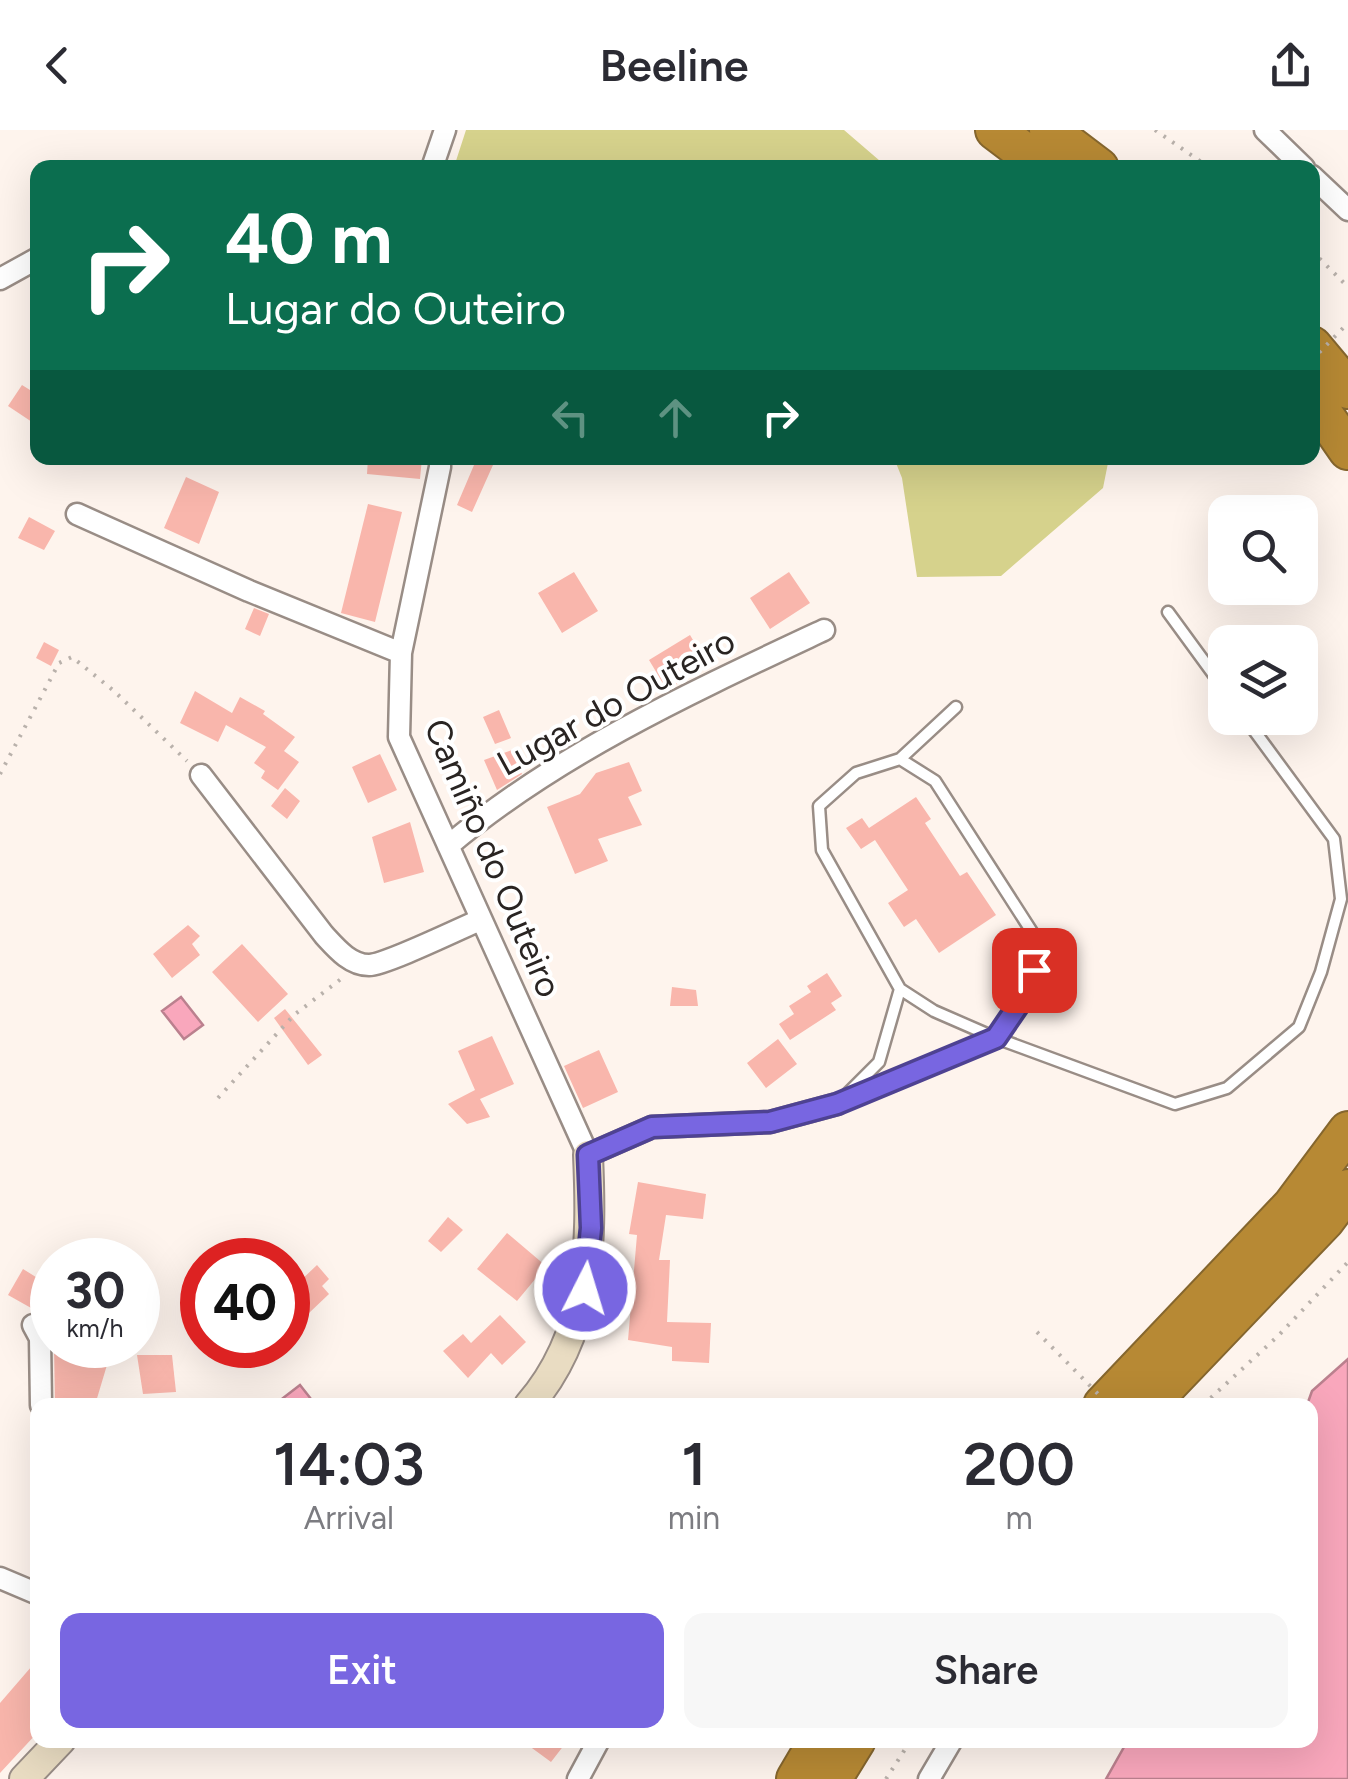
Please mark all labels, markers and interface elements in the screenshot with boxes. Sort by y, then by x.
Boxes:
icon: back [30,38,85,93]
text: Beeline [599,38,749,92]
icon: share [1263,38,1318,93]
text: 40 m [225,196,392,281]
icon: right [60,200,190,330]
text: Lugar do Outeiro [225,281,566,335]
icon: left [543,390,598,445]
icon: ahead [648,390,703,445]
icon: right [753,390,808,445]
map controls [1208,495,1318,735]
button: search [1208,495,1318,605]
street label: Lugar do Outeiro [490,619,742,785]
button: layers [1208,625,1318,735]
street label: Camiño do Outeiro [415,713,571,1003]
pin [992,928,1077,1013]
icon: arrive [1007,943,1062,998]
position arrow [533,1237,637,1341]
speed limit sign: 40 [180,1238,310,1368]
text: 30 [65,1260,125,1321]
text: km/h [66,1313,124,1343]
text: 14:03 [273,1428,425,1500]
text: 1 [681,1428,706,1500]
text: 200 [963,1428,1075,1500]
text: Arrival [304,1499,394,1537]
text: min [668,1499,720,1537]
text: m [1005,1499,1033,1537]
button: Exit [60,1613,664,1728]
button: Share [684,1613,1288,1728]

